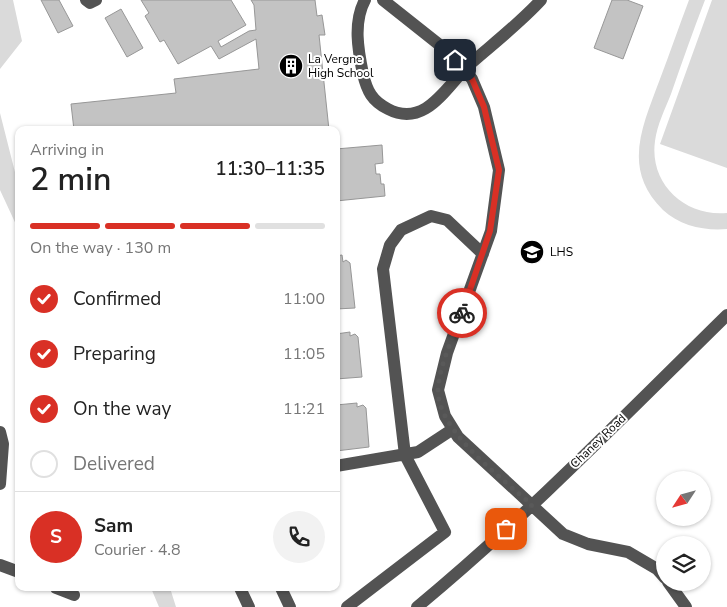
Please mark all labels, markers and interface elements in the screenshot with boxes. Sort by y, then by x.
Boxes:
pin [434,39,476,81]
icon: home [441,46,469,74]
place label: La Vergne High School [308,51,374,81]
building icon: La Vergne High School [278,53,304,79]
text: Arriving in [30,139,104,161]
text: 11:30–11:35 [215,156,325,182]
text: 2 min [30,158,112,201]
text: On the way · 130 m [30,237,171,259]
school or university icon: LHS [519,239,545,265]
place label: LHS [550,244,573,260]
icon: check [30,285,58,313]
text: Confirmed [73,286,161,312]
text: 11:00 [283,288,325,310]
courier [437,288,487,338]
icon: bike [448,299,476,327]
icon: check [30,340,58,368]
text: Preparing [73,341,156,367]
text: 11:05 [283,343,325,365]
icon: check [30,395,58,423]
text: On the way [73,396,171,422]
text: 11:21 [283,398,325,420]
street label: Chaney Road [567,410,629,472]
text: Delivered [73,451,155,477]
north arrow [656,471,711,526]
map controls [656,471,711,591]
pin [485,508,527,550]
button: phone [273,511,325,563]
text: Sam [94,513,133,539]
icon: bag [492,515,520,543]
text: S [50,524,62,550]
button: layers [656,536,711,591]
text: Courier · 4.8 [94,539,180,561]

